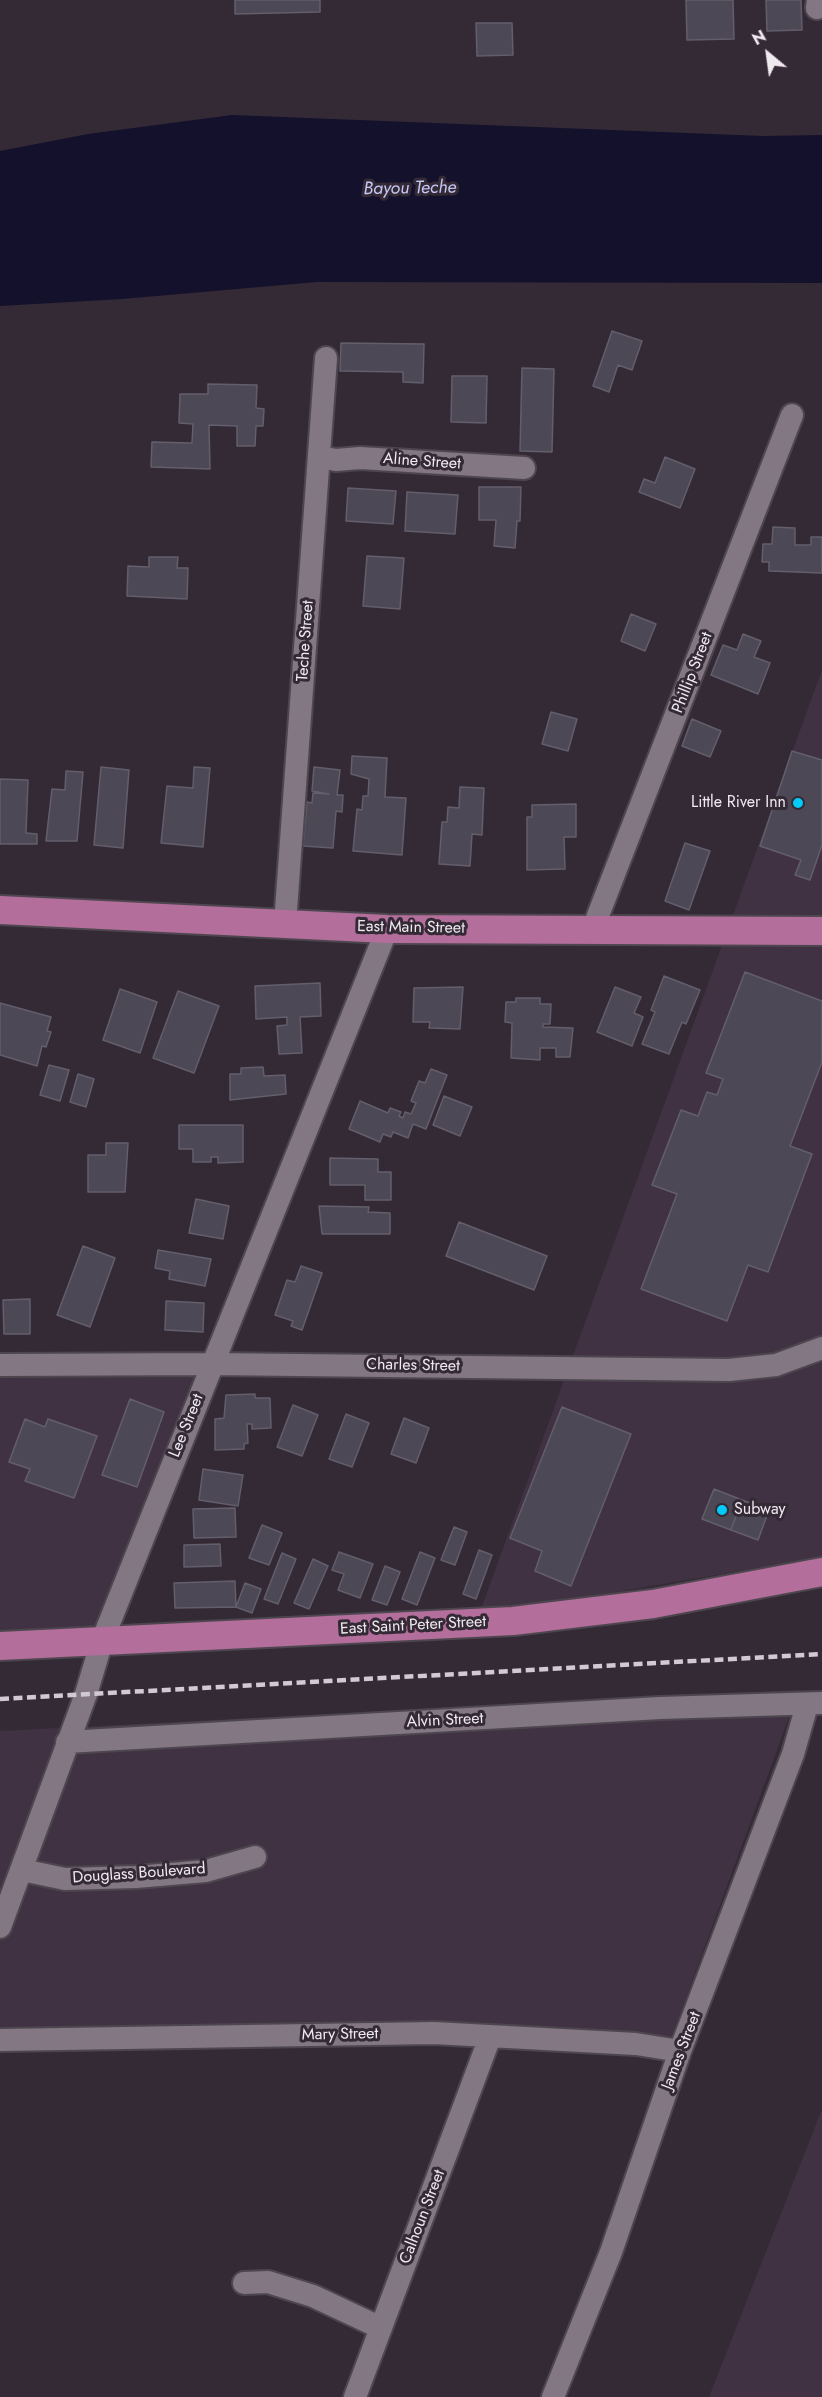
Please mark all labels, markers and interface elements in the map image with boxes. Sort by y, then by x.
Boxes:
north arrow [738,24,798,84]
text: N [748,25,770,51]
water label: Bayou Teche [363,177,457,201]
street label: Aline Street [382,450,462,474]
street label: Teche Street [294,600,318,682]
street label: Phillip Street [669,630,717,716]
place label: Little River Inn [691,793,786,813]
marker: Little River Inn [791,796,805,810]
street label: East Main Street [357,917,465,939]
street label: Charles Street [366,1356,460,1376]
street label: Lee Street [166,1392,208,1460]
place label: Subway [734,1500,786,1520]
marker: Subway [715,1503,729,1517]
street label: East Saint Peter Street [339,1613,487,1639]
street label: Alvin Street [406,1709,484,1733]
street label: Douglass Boulevard [72,1860,206,1888]
street label: James Street [658,2009,706,2093]
street label: Mary Street [302,2025,378,2045]
street label: Calhoun Street [396,2167,450,2267]

